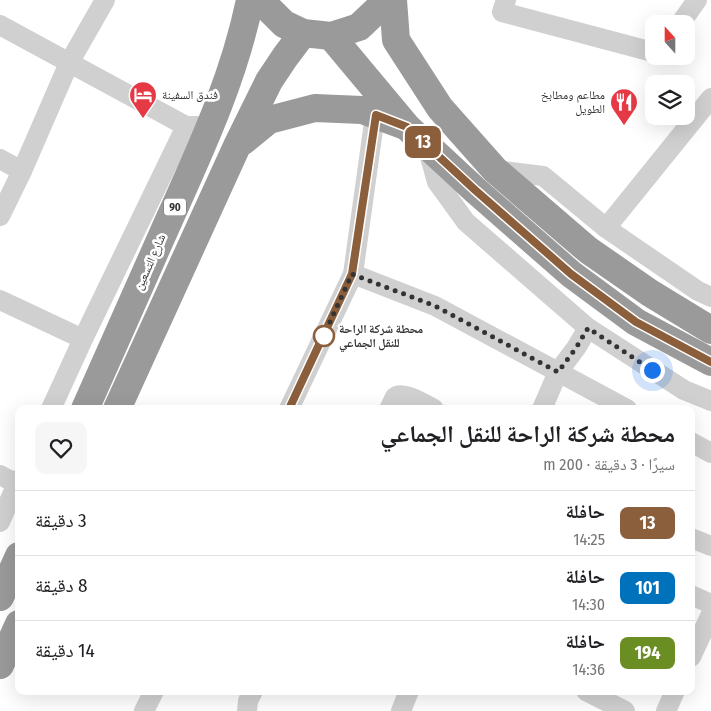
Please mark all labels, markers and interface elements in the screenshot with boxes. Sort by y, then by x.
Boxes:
north arrow [645,15,695,65]
map controls [645,15,695,125]
button: layers [645,75,695,125]
hotel icon: فندق السفينة [128,80,158,119]
restaurant icon: مطاعم ومطابخ الطويل [609,87,639,126]
place label: فندق السفينة [162,88,218,102]
place label: مطاعم ومطابخ الطويل [541,88,605,116]
line badge: 13 [400,126,446,158]
text: 13 [415,131,431,153]
road number: 90 [164,198,186,216]
street label: شارع التسعين [131,232,169,292]
place label: محطة شركة الراحة للنقل الجماعي [339,322,424,353]
marker: محطة شركة الراحة للنقل الجماعي [313,325,335,347]
your location [640,358,665,383]
text: محطة شركة الراحة للنقل الجماعي [380,420,675,448]
button: heart [35,422,87,474]
text: سيرًا · 3 دقيقة · 200 m [543,455,675,474]
text: حافلة [566,500,605,523]
text: 3 دقيقة [35,509,87,532]
text: 13 [639,512,656,534]
text: 14:25 [573,530,605,549]
text: حافلة [566,565,605,588]
text: 8 دقيقة [35,574,88,597]
text: 101 [635,577,660,599]
text: 14:30 [572,595,605,614]
text: حافلة [566,630,605,653]
text: 14 دقيقة [35,639,95,662]
text: 194 [634,642,661,664]
text: 14:36 [572,660,605,679]

